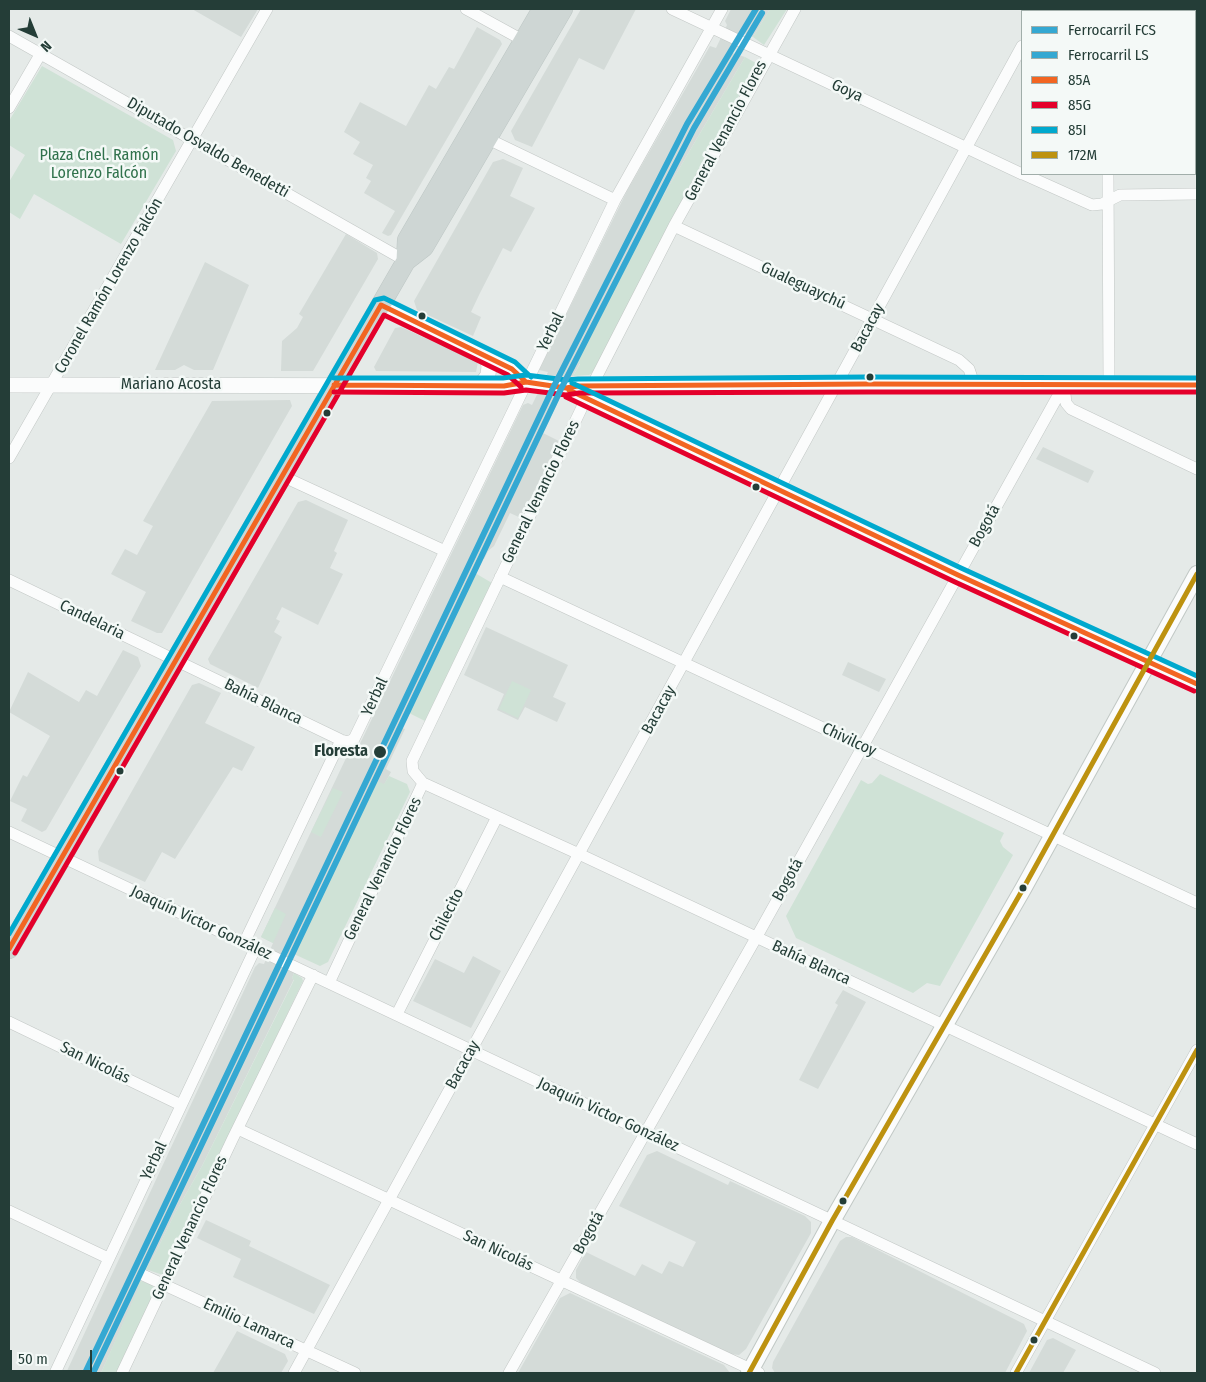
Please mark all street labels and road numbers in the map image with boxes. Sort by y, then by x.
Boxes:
street label: General Venancio Flores [681,57,771,205]
street label: Goya [828,75,866,107]
street label: Diputado Osvaldo Benedetti [124,94,292,202]
street label: Coronel Ramón Lorenzo Falcón [51,195,167,377]
street label: Gualeguaychú [758,258,848,314]
street label: Bacacay [847,300,889,356]
street label: Yerbal [533,309,569,355]
street label: Mariano Acosta [121,375,221,395]
street label: General Venancio Flores [498,417,584,567]
street label: Bogotá [965,501,1005,551]
street label: Candelaria [56,596,128,644]
street label: Yerbal [358,674,392,720]
street label: Bahía Blanca [221,675,305,729]
street label: Bacacay [638,682,680,738]
street label: Chivilcoy [819,719,879,761]
street label: General Venancio Flores [340,794,426,944]
street label: Bogotá [768,855,808,905]
street label: Joaquín Victor González [127,882,275,964]
street label: Chilecito [426,885,468,945]
street label: Bahía Blanca [769,936,853,990]
street label: Bacacay [442,1037,484,1093]
street label: San Nicolás [57,1038,133,1088]
street label: Joaquín Victor González [534,1074,682,1156]
street label: Yerbal [137,1138,171,1184]
street label: General Venancio Flores [148,1153,232,1303]
street label: Bogotá [569,1208,609,1258]
street label: San Nicolás [460,1226,536,1276]
street label: Emilio Lamarca [200,1294,298,1354]

